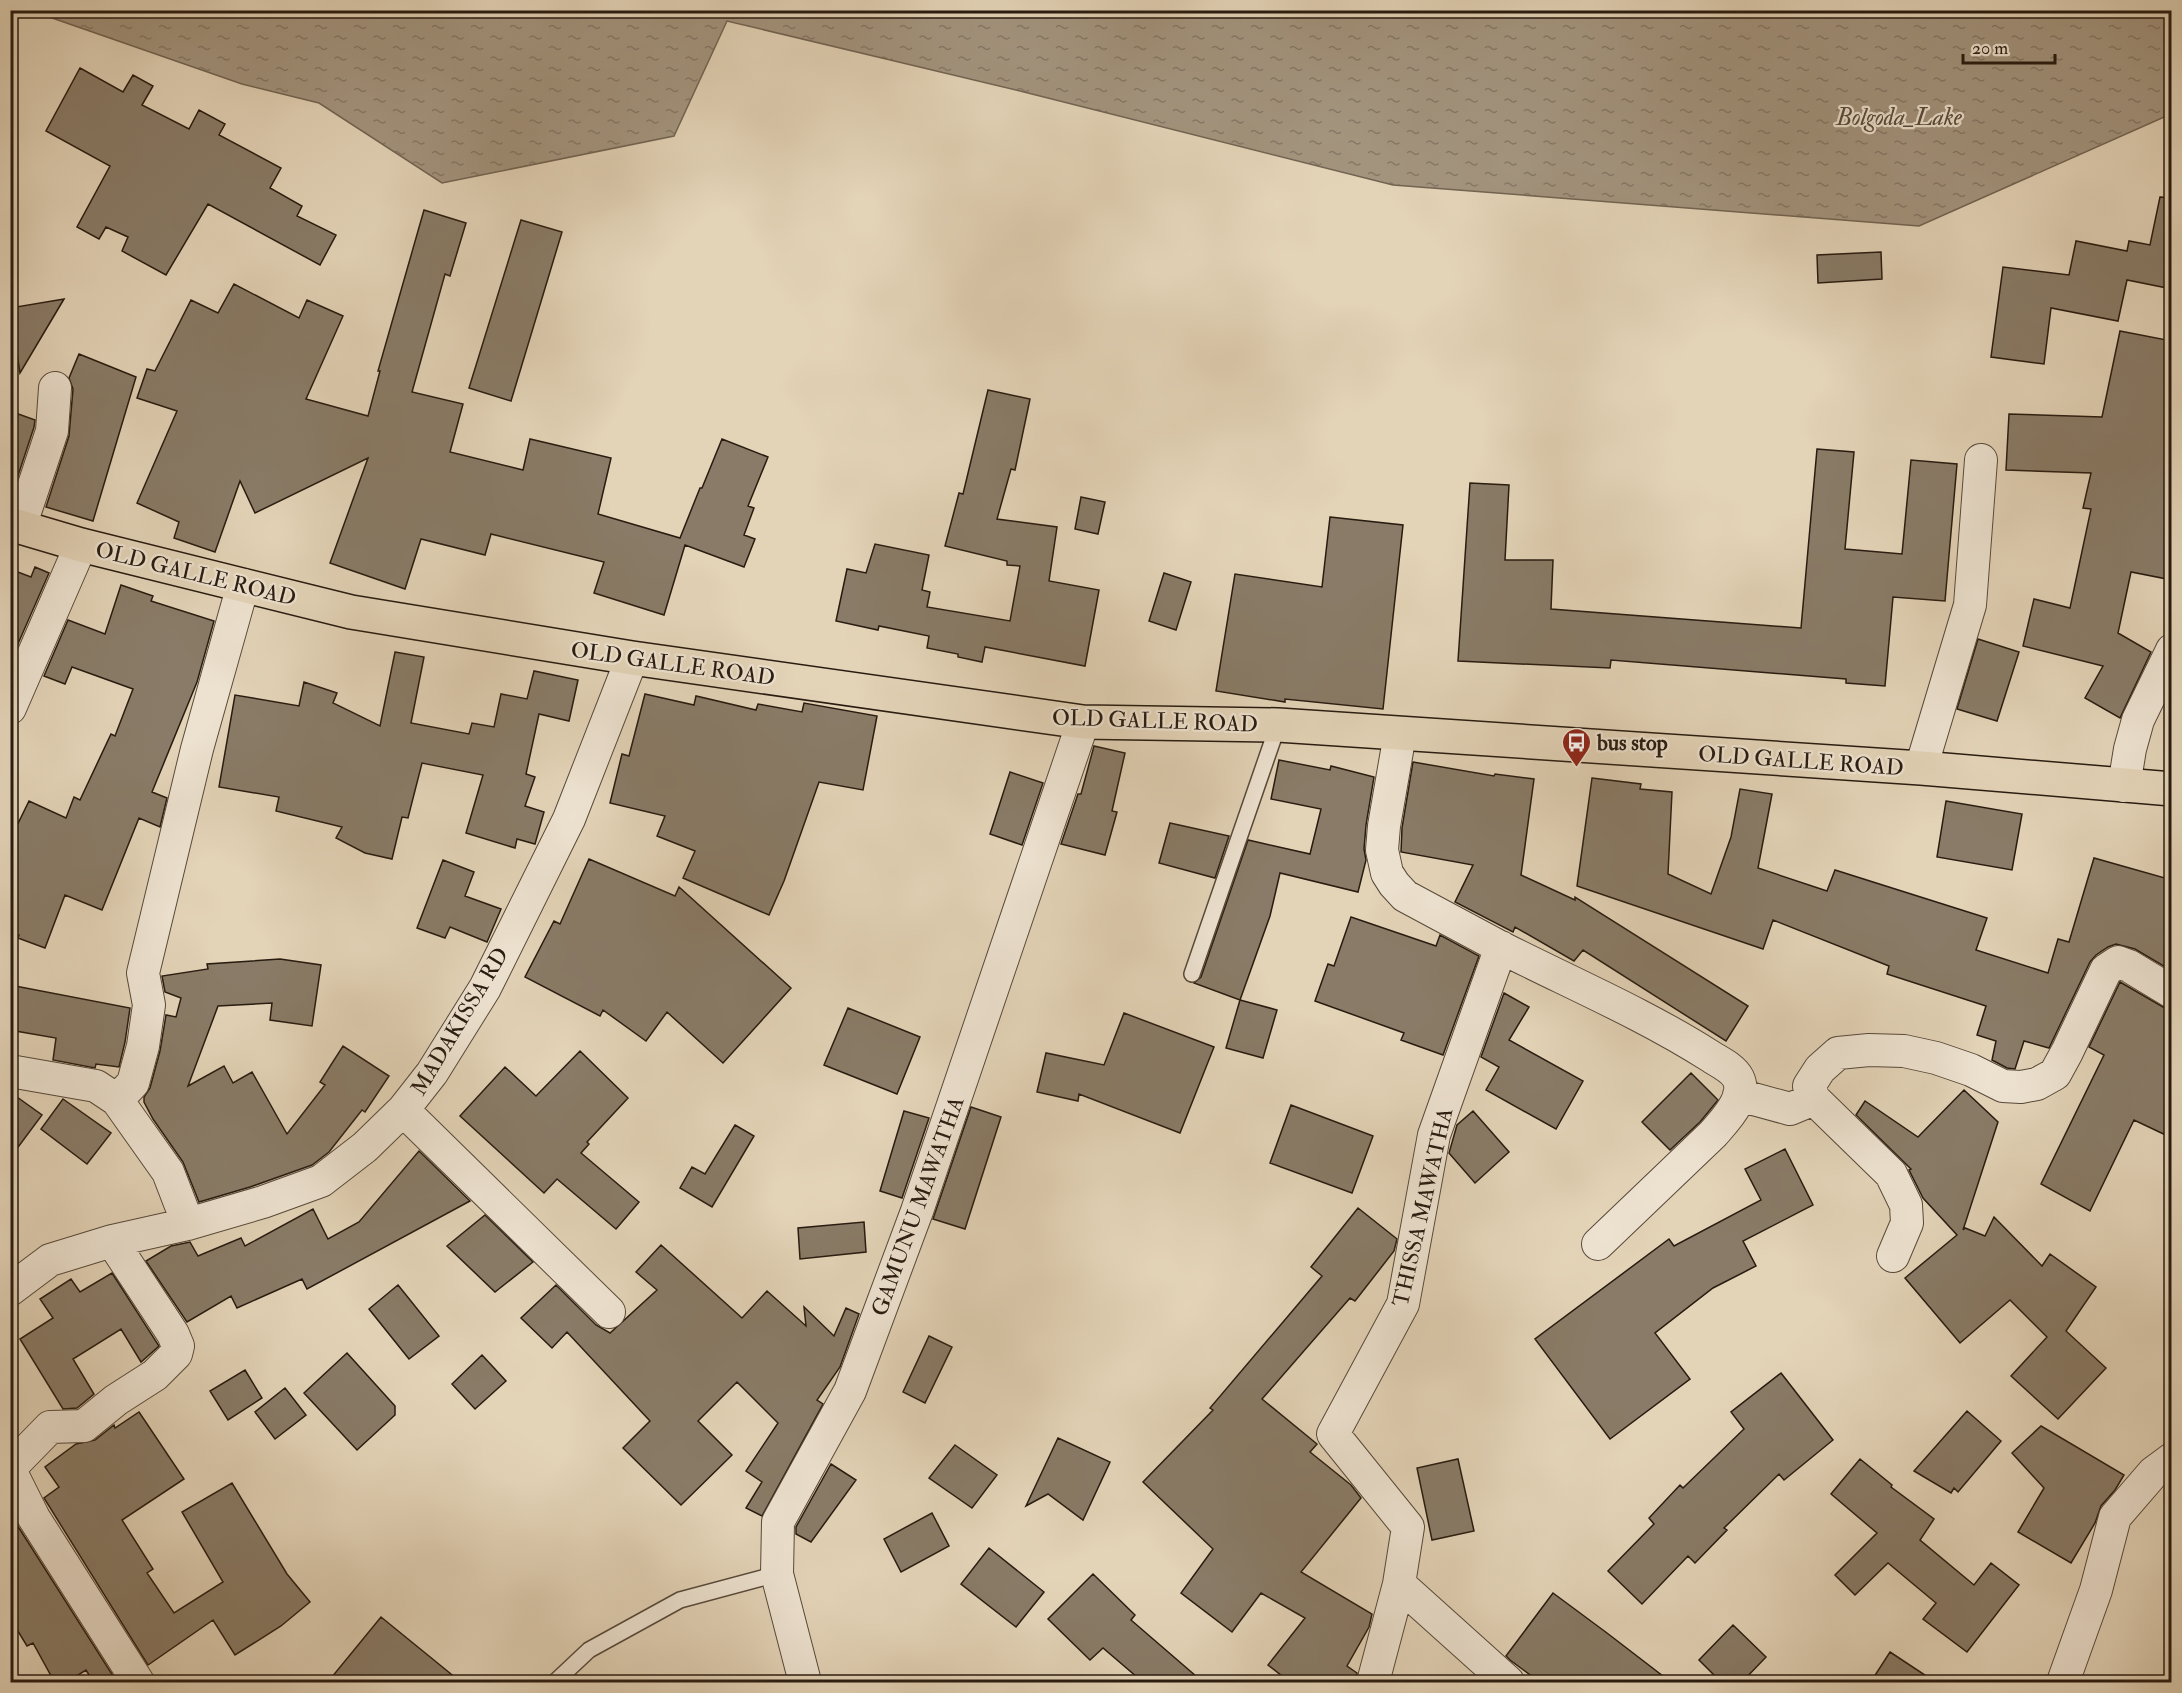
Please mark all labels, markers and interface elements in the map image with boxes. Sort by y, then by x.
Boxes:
scale bar [1963,27,2054,65]
text: 20 m [1972,37,2008,60]
water label: Bolgoda_Lake [1835,102,1963,133]
street label: OLD GALLE ROAD [92,535,299,612]
street label: OLD GALLE ROAD [569,636,777,692]
street label: OLD GALLE ROAD [1052,703,1258,739]
bus stop icon: bus stop [1560,726,1592,768]
place label: bus stop [1596,729,1668,758]
street label: OLD GALLE ROAD [1697,740,1905,782]
street label: MADAKISSA RD [405,942,515,1101]
street label: GAMUNU MAWATHA [865,1093,971,1320]
street label: THISSA MAWATHA [1386,1105,1459,1309]

